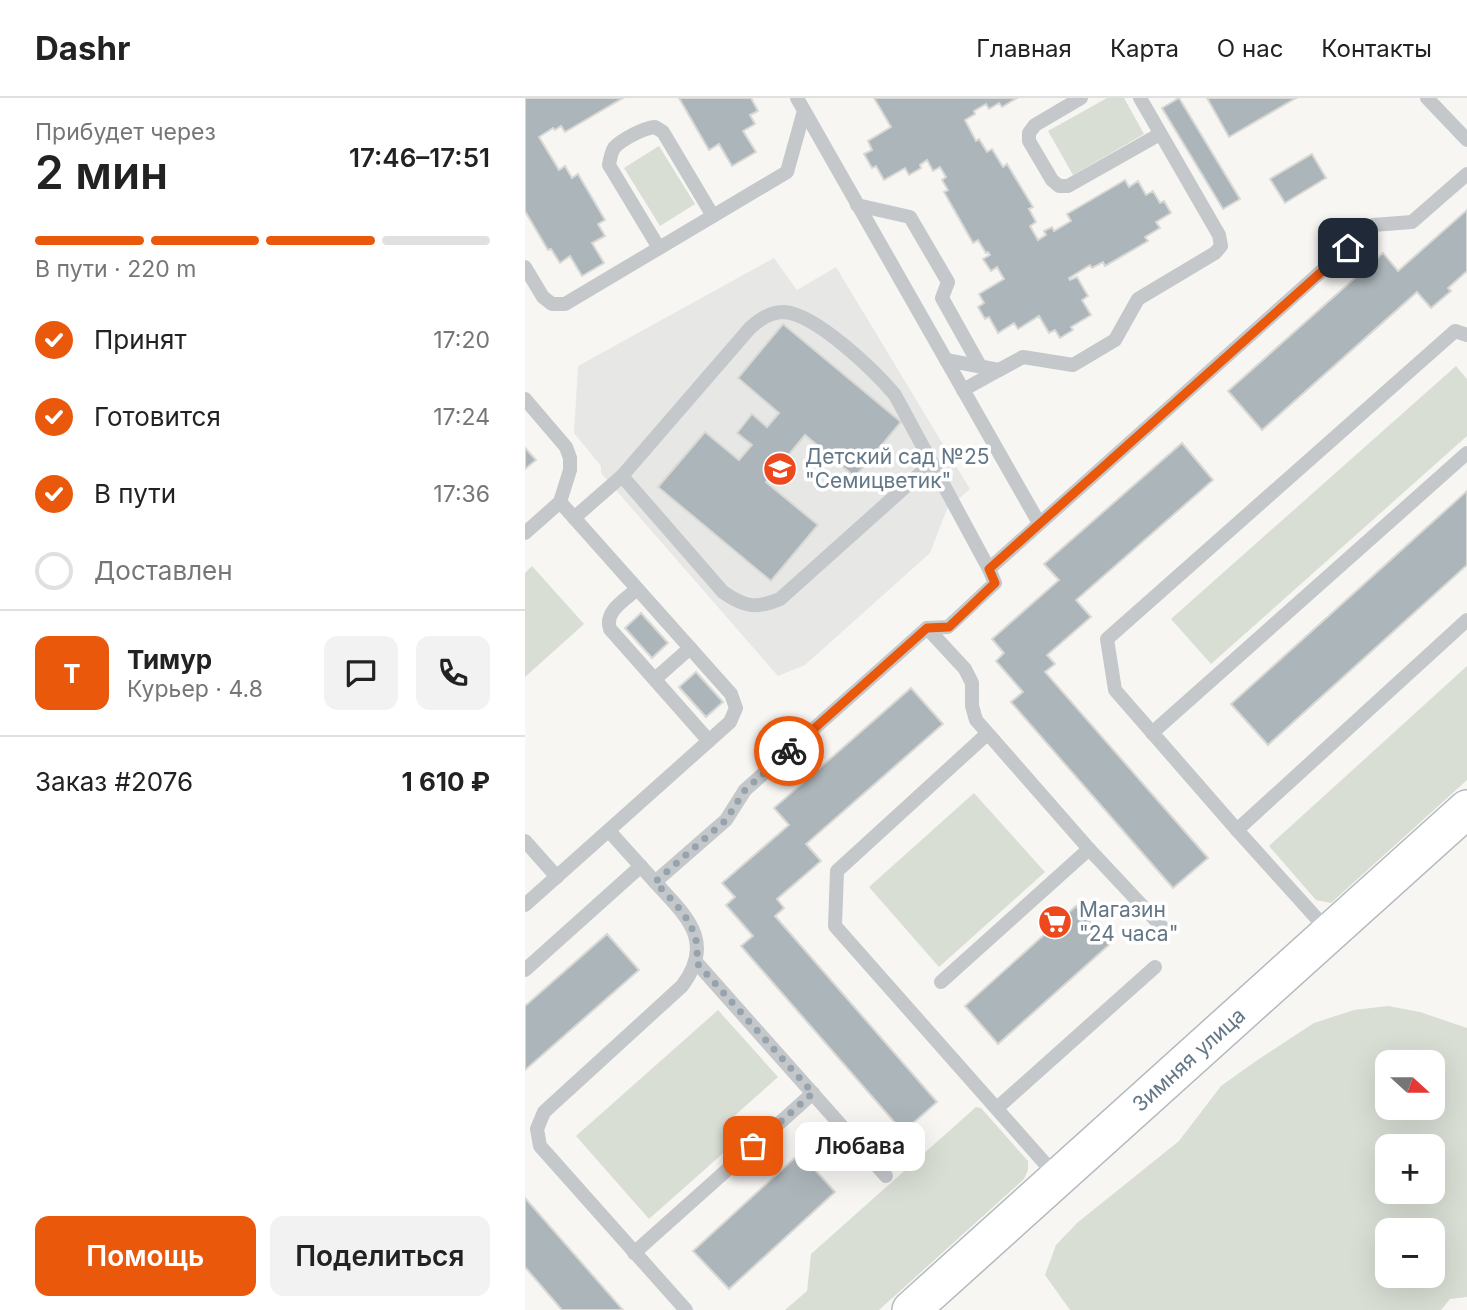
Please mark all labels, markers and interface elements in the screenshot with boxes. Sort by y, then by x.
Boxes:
text: Dashr [35,28,130,68]
text: Главная [976,34,1072,63]
text: Карта [1110,34,1179,63]
text: О нас [1217,34,1283,63]
text: Контакты [1321,34,1432,63]
text: Прибудет через [35,118,216,146]
text: 17:46–17:51 [349,142,490,173]
text: 2 мин [35,144,168,200]
pin [1318,218,1378,278]
icon: home [1329,229,1367,267]
text: В пути · 220 m [35,255,196,283]
icon: check [35,321,73,359]
text: Принят [94,324,187,355]
text: 17:20 [433,326,490,354]
icon: check [35,398,73,436]
text: Готовится [94,401,221,432]
text: 17:24 [433,403,490,431]
place label: Детский сад №25 "Семицветик" [805,444,990,493]
school or university icon: Детский сад №25 "Семицветик" [761,450,799,488]
icon: check [35,475,73,513]
text: В пути [94,478,176,509]
text: 17:36 [433,480,490,508]
text: Доставлен [94,555,233,586]
button: chat [324,636,398,710]
button: phone [416,636,490,710]
text: Тимур [127,644,212,675]
text: Т [63,658,81,689]
text: Курьер · 4.8 [127,675,263,703]
courier [754,716,824,786]
icon: bike [770,732,808,770]
text: Заказ #2076 [35,766,193,797]
text: 1 610 ₽ [402,766,490,797]
place label: Магазин "24 часа" [1079,897,1178,946]
supermarket icon: Магазин "24 часа" [1036,903,1074,941]
street label: Зимняя улица [1127,1003,1250,1117]
north arrow [1375,1050,1445,1120]
map controls [1375,1050,1445,1288]
pin [723,1116,783,1176]
callout: Любава [795,1122,925,1170]
icon: bag [734,1127,772,1165]
text: Любава [815,1132,905,1160]
button: + [1375,1134,1445,1204]
button: Помощь [35,1216,256,1296]
button: Поделиться [270,1216,490,1296]
button: − [1375,1218,1445,1288]

